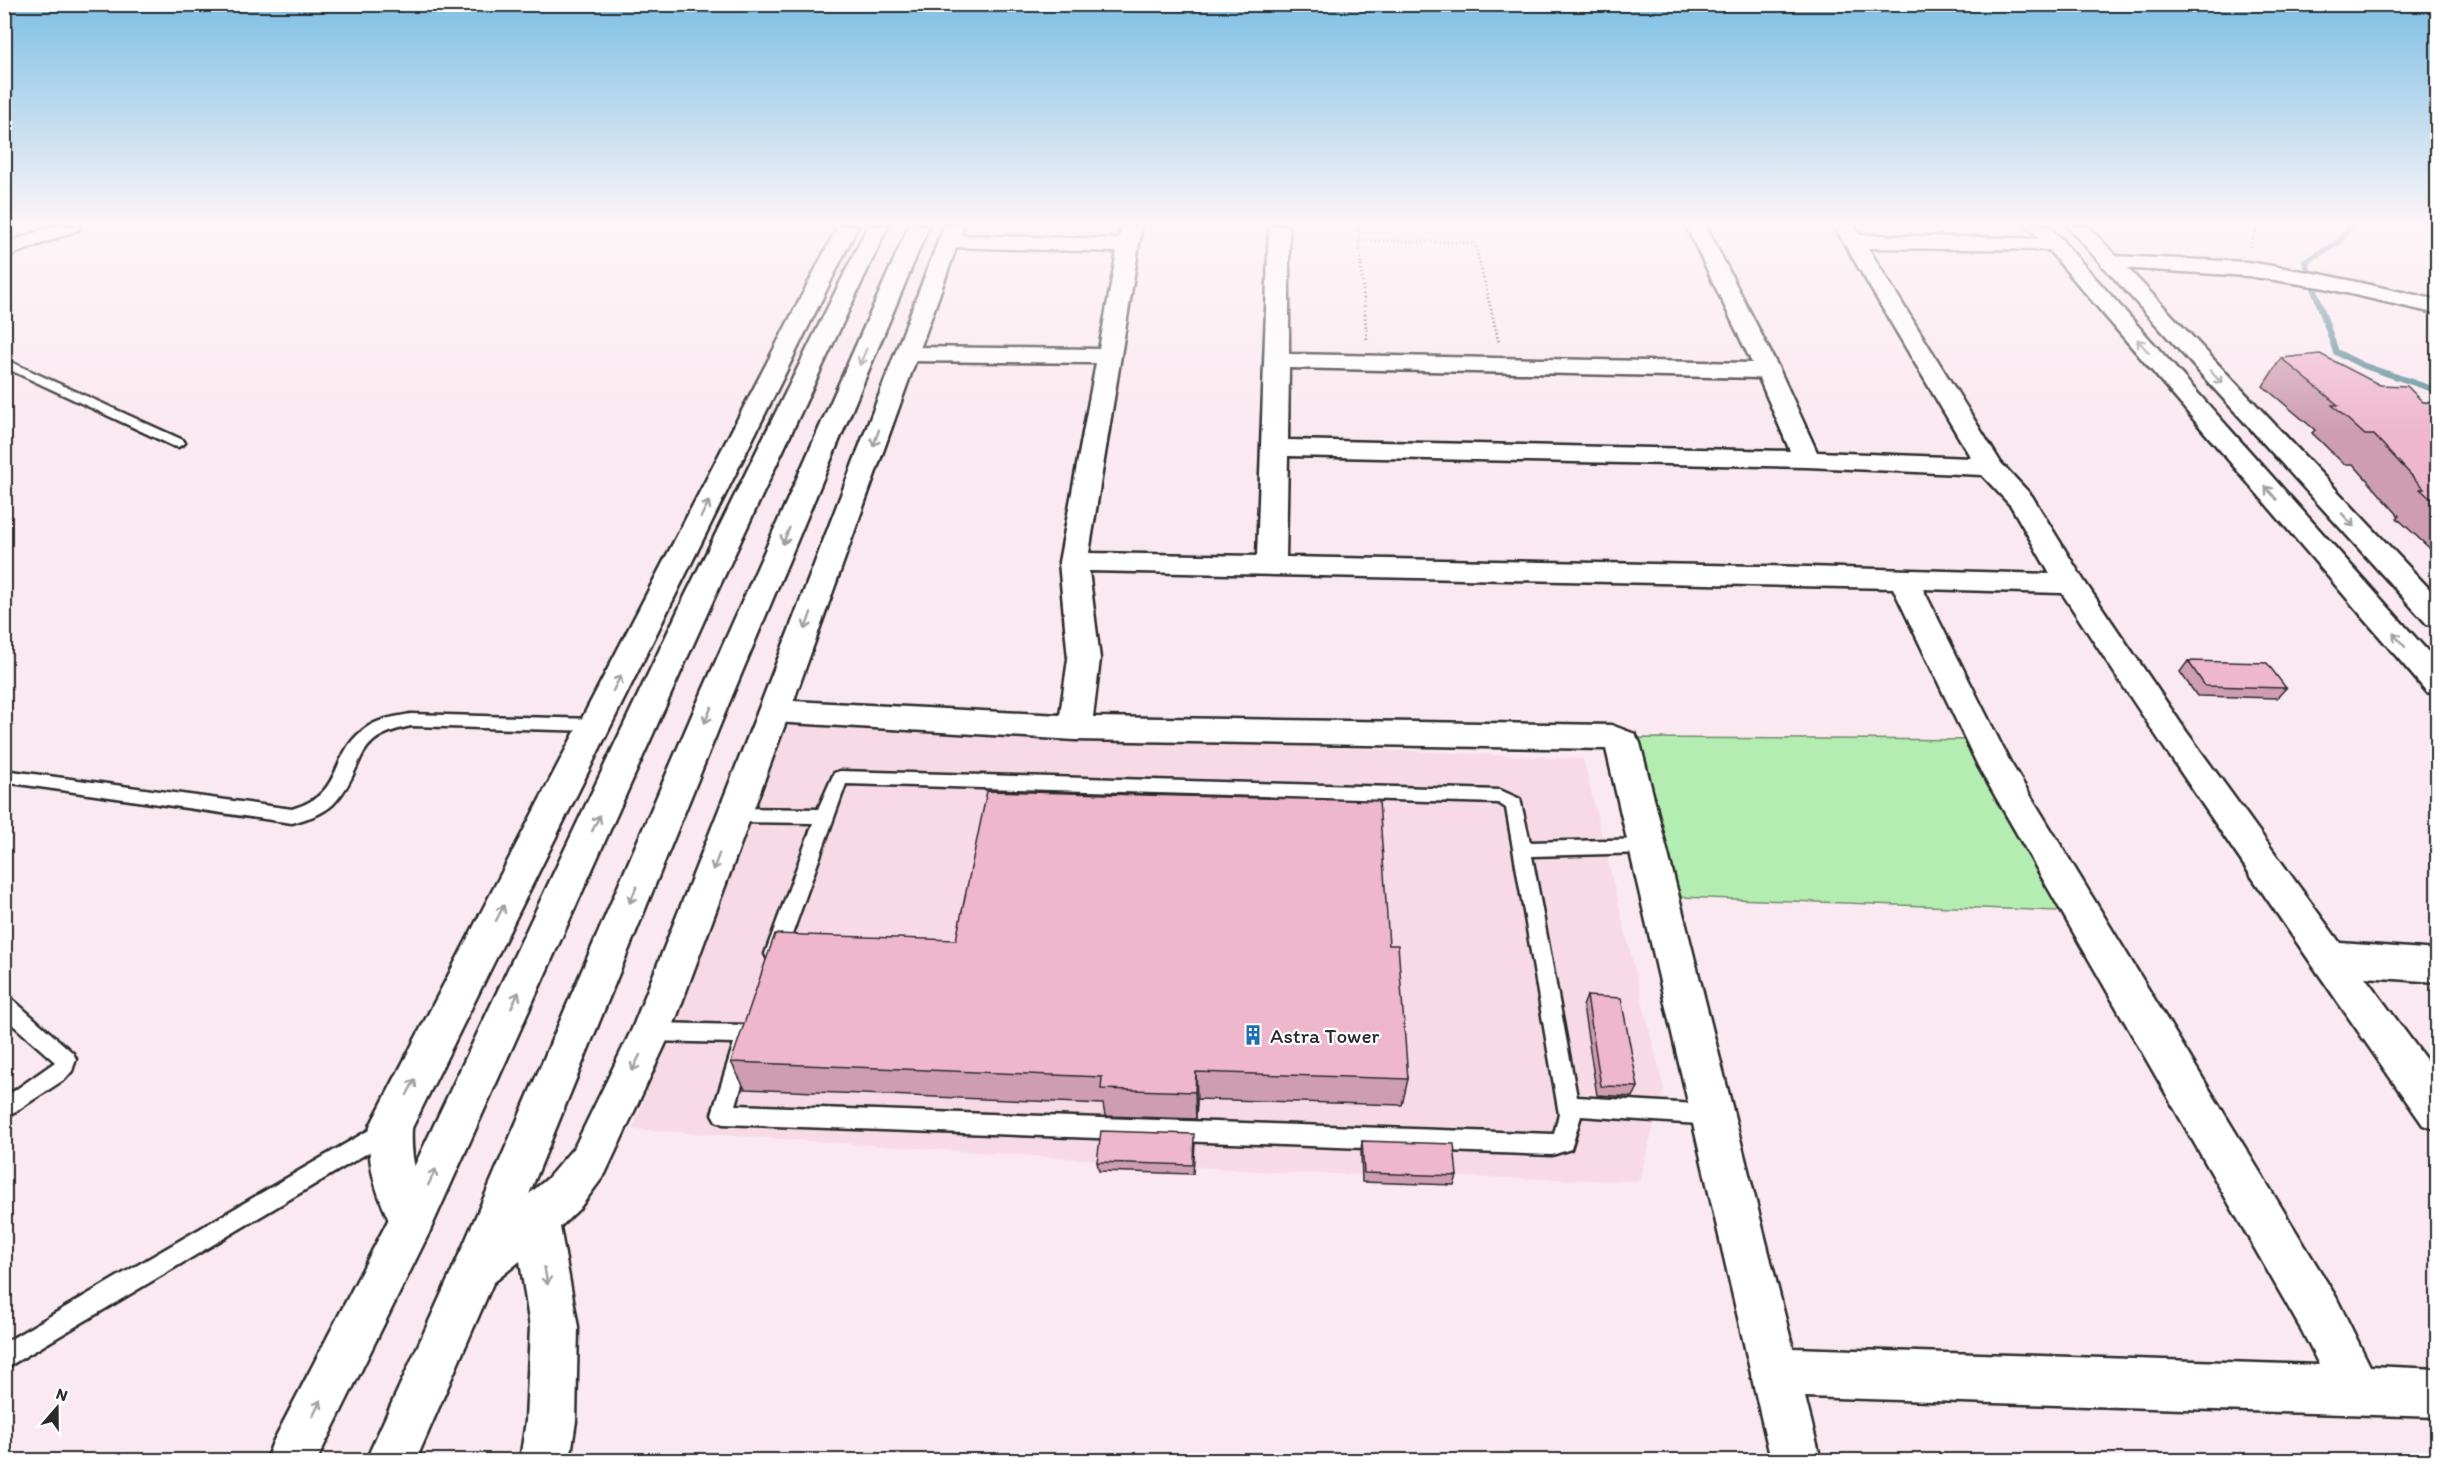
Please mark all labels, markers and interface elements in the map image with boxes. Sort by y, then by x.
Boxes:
one-way arrow [2136,339,2150,354]
one-way arrow [857,347,868,365]
one-way arrow [2209,369,2223,384]
one-way arrow [869,428,880,447]
one-way arrow [2264,486,2278,501]
one-way arrow [700,501,711,519]
one-way arrow [2341,512,2355,527]
one-way arrow [779,526,791,544]
one-way arrow [801,611,812,630]
one-way arrow [2392,633,2406,648]
one-way arrow [611,675,623,693]
one-way arrow [702,705,713,723]
one-way arrow [591,815,602,833]
one-way arrow [710,852,721,871]
one-way arrow [627,885,638,903]
one-way arrow [494,905,506,923]
one-way arrow [509,992,521,1010]
building icon: Astra Tower [1241,1023,1265,1047]
place label: Astra Tower [1270,1023,1380,1048]
one-way arrow [630,1053,642,1071]
one-way arrow [406,1078,418,1096]
one-way arrow [427,1169,439,1187]
one-way arrow [541,1266,552,1286]
north arrow [27,1378,87,1438]
text: N [54,1384,70,1405]
one-way arrow [312,1400,324,1418]

